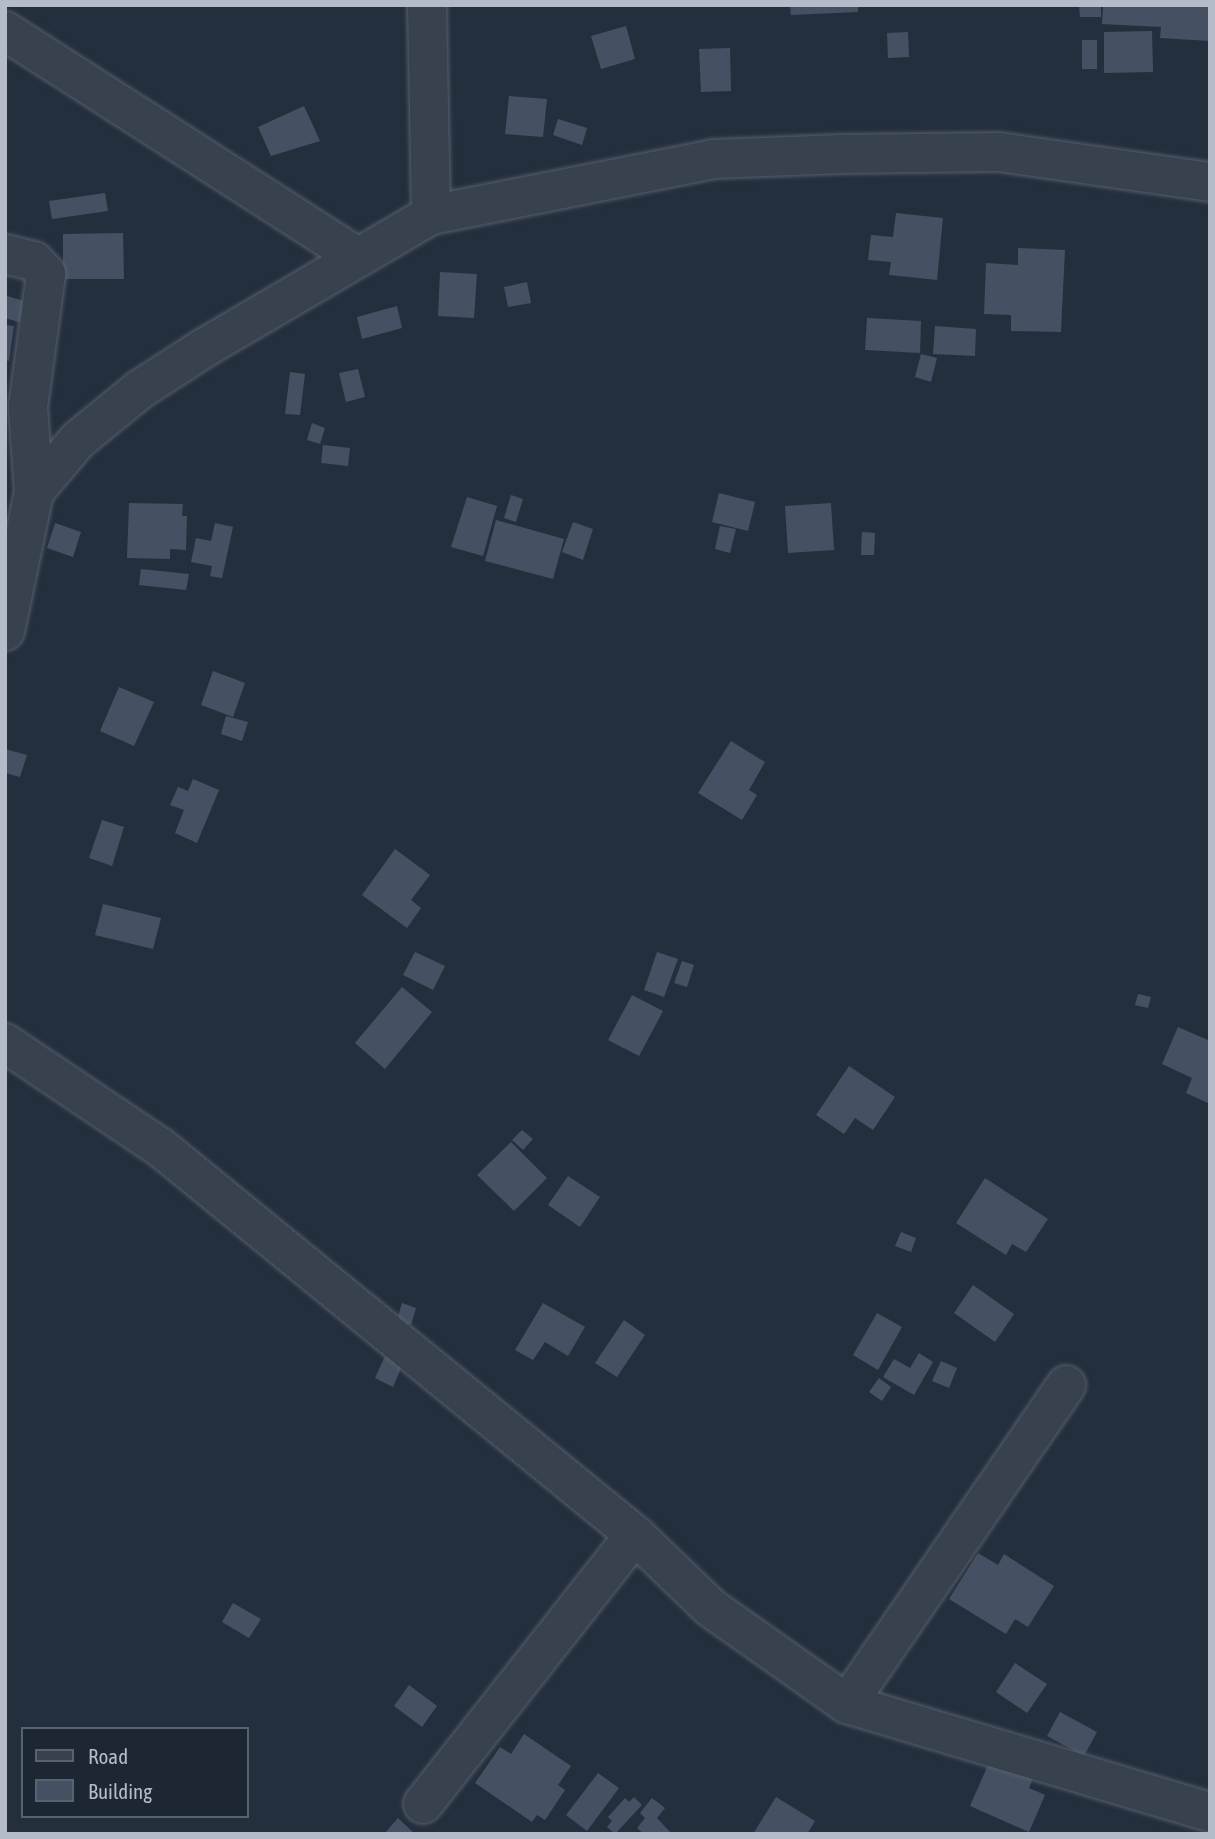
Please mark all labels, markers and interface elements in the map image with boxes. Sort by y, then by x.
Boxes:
legend [21,1727,248,1818]
text: Road [88,1744,128,1768]
text: Building [88,1779,152,1803]

